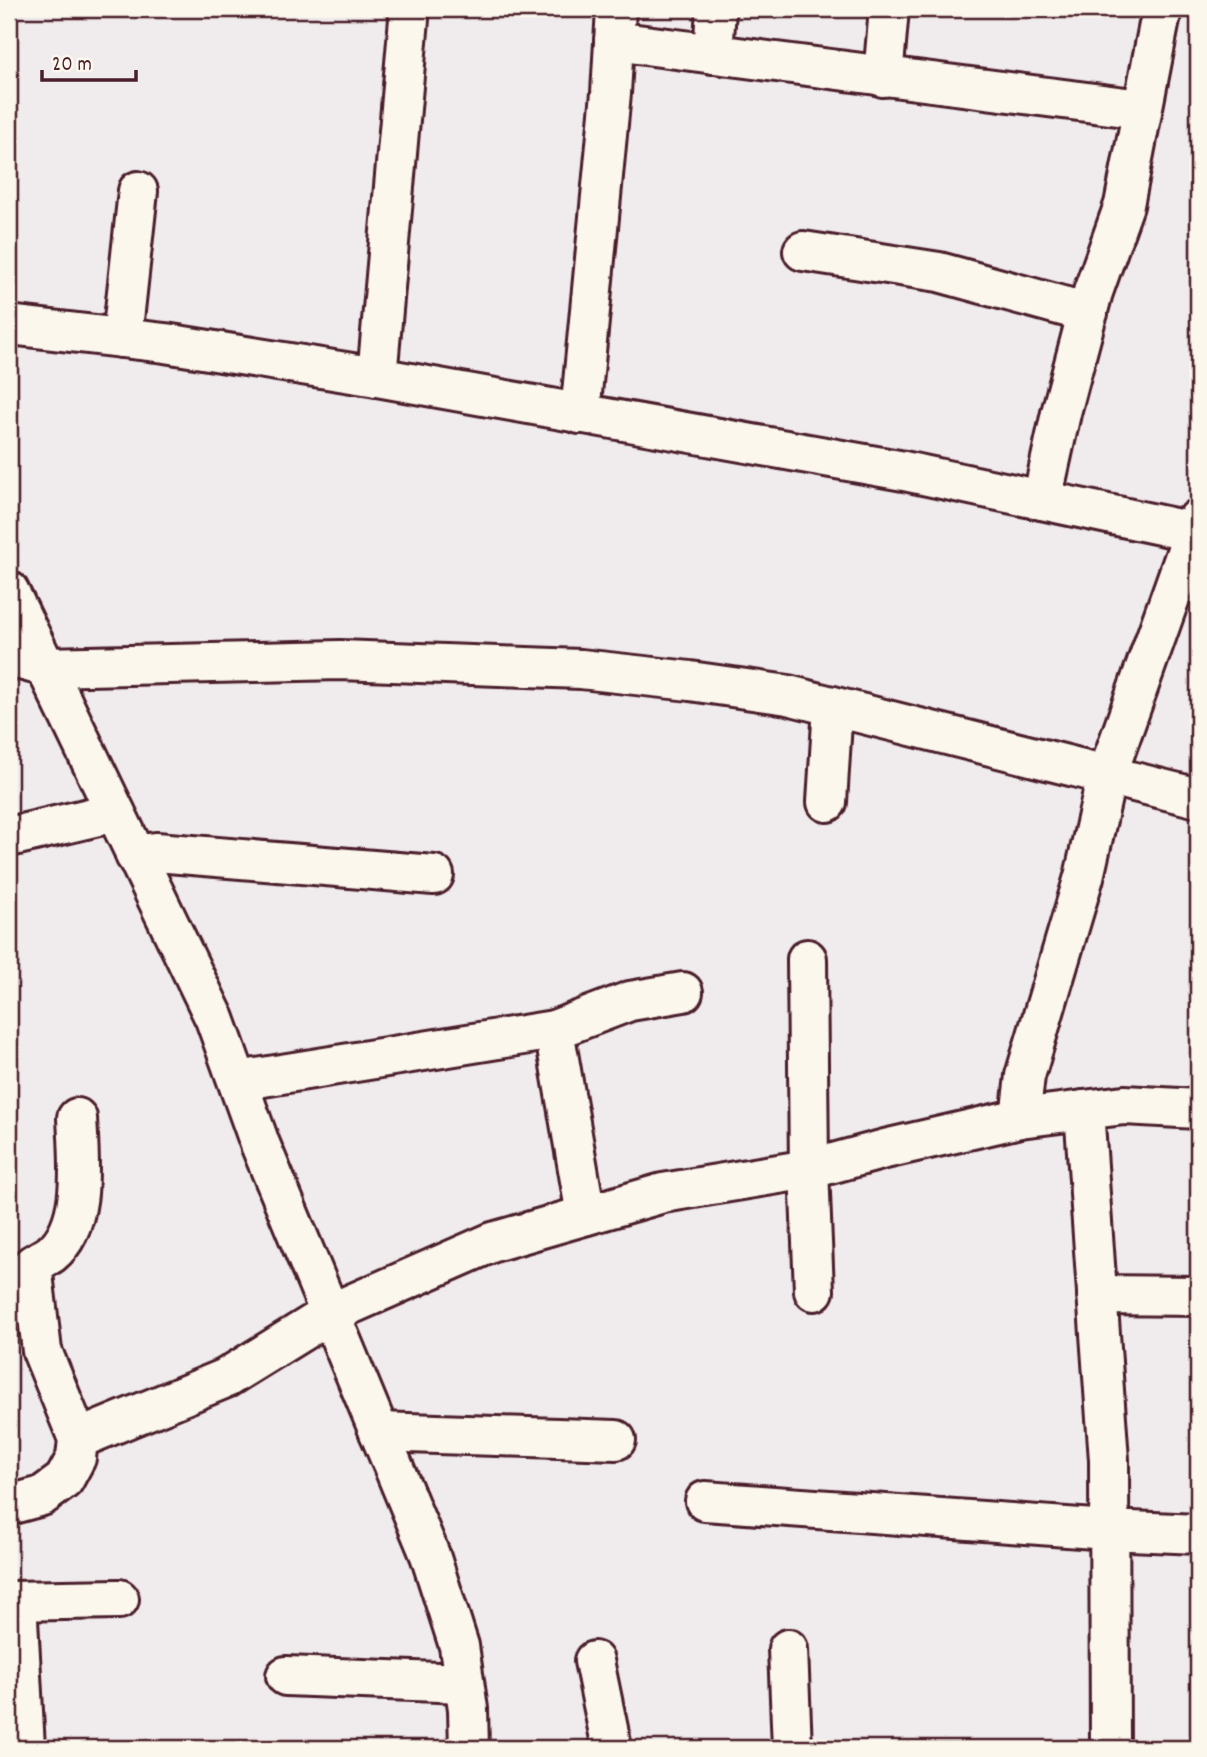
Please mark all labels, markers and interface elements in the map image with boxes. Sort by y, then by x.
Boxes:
scale bar [42,38,136,82]
text: 20 m [52,51,92,81]

